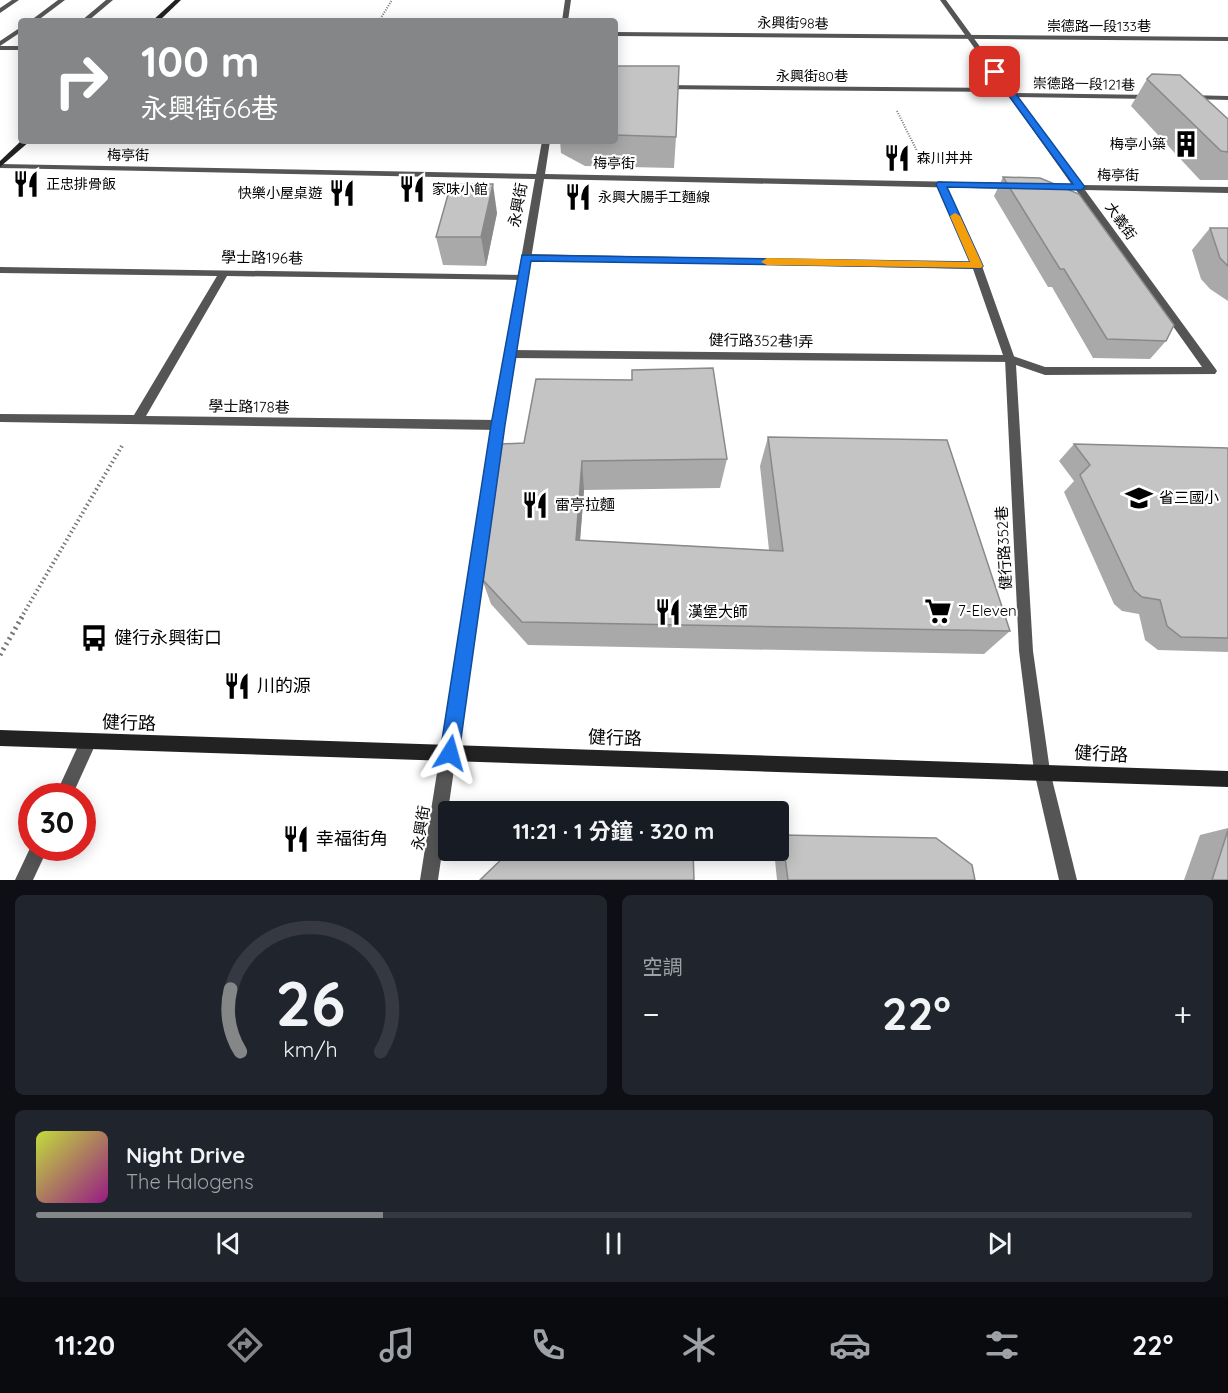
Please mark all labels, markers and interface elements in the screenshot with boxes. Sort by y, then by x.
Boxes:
street label: 永興街98巷 [757,13,829,33]
street label: 崇德路一段133巷 [1047,17,1151,35]
text: 100 m [141,35,259,88]
icon: right [42,42,120,120]
pin [969,46,1020,97]
icon: arrive [978,55,1011,88]
street label: 永興街80巷 [776,67,848,85]
street label: 崇德路一段121巷 [1033,74,1135,94]
text: 永興街66巷 [141,91,278,125]
building icon: 梅亭小築 [1171,129,1201,159]
place label: 梅亭小築 [1110,135,1166,153]
restaurant icon: 森川丼丼 [882,143,912,173]
street label: 梅亭街 [107,146,149,164]
place label: 森川丼丼 [917,149,973,167]
street label: 梅亭街 [593,154,635,172]
street label: 梅亭街 [1097,166,1139,184]
restaurant icon: 正忠排骨飯 [11,169,41,199]
restaurant icon: 家味小館 [397,174,427,204]
place label: 正忠排骨飯 [46,175,116,193]
restaurant icon: 快樂小屋桌遊 [327,178,357,208]
place label: 家味小館 [432,180,488,198]
street label: 永興街 [504,181,531,229]
restaurant icon: 永興大腸手工麵線 [563,182,593,212]
place label: 快樂小屋桌遊 [238,184,323,202]
place label: 永興大腸手工麵線 [598,188,710,206]
street label: 大義街 [1102,199,1140,243]
street label: 學士路196巷 [221,247,303,268]
street label: 健行路352巷1弄 [708,330,814,351]
street label: 學士路178巷 [208,396,290,417]
school or university icon: 省三國小 [1124,483,1154,513]
place label: 省三國小 [1159,488,1219,507]
restaurant icon: 雷亭拉麵 [520,490,550,520]
place label: 雷亭拉麵 [555,495,615,514]
street label: 健行路352巷 [992,505,1015,591]
supermarket icon: 7-Eleven [923,596,953,626]
restaurant icon: 漢堡大師 [653,597,683,627]
place label: 7-Eleven [958,601,1017,620]
place label: 漢堡大師 [688,602,748,621]
bus stop icon: 健行永興街口 [79,623,109,653]
place label: 健行永興街口 [114,626,222,649]
restaurant icon: 川的源 [222,671,252,701]
place label: 川的源 [257,674,311,697]
street label: 健行路 [102,710,156,735]
position arrow [418,721,482,785]
street label: 健行路 [588,725,642,750]
street label: 健行路 [1073,741,1129,766]
speed limit sign: 30 [18,783,96,861]
street label: 永興街 [408,804,433,852]
text: 11:21 · 1 分鐘 · 320 m [513,817,714,845]
restaurant icon: 幸福街角 [281,824,311,854]
place label: 幸福街角 [316,827,388,850]
text: 空調 [643,954,683,979]
text: 26 [276,964,346,1042]
text: 22° [882,985,951,1041]
text: − [643,993,660,1034]
text: + [1173,993,1192,1034]
text: km/h [284,1036,338,1062]
text: Night Drive [126,1141,245,1169]
text: The Halogens [126,1169,254,1194]
icon: previous [212,1227,245,1260]
icon: pause [597,1227,630,1260]
icon: next [983,1227,1016,1260]
icon: directions [224,1324,266,1366]
icon: music [376,1324,418,1366]
icon: phone [527,1324,569,1366]
icon: climate [678,1324,720,1366]
icon: car [829,1324,871,1366]
icon: filters [981,1324,1023,1366]
text: 11:20 [55,1328,115,1362]
text: 22° [1132,1328,1173,1362]

